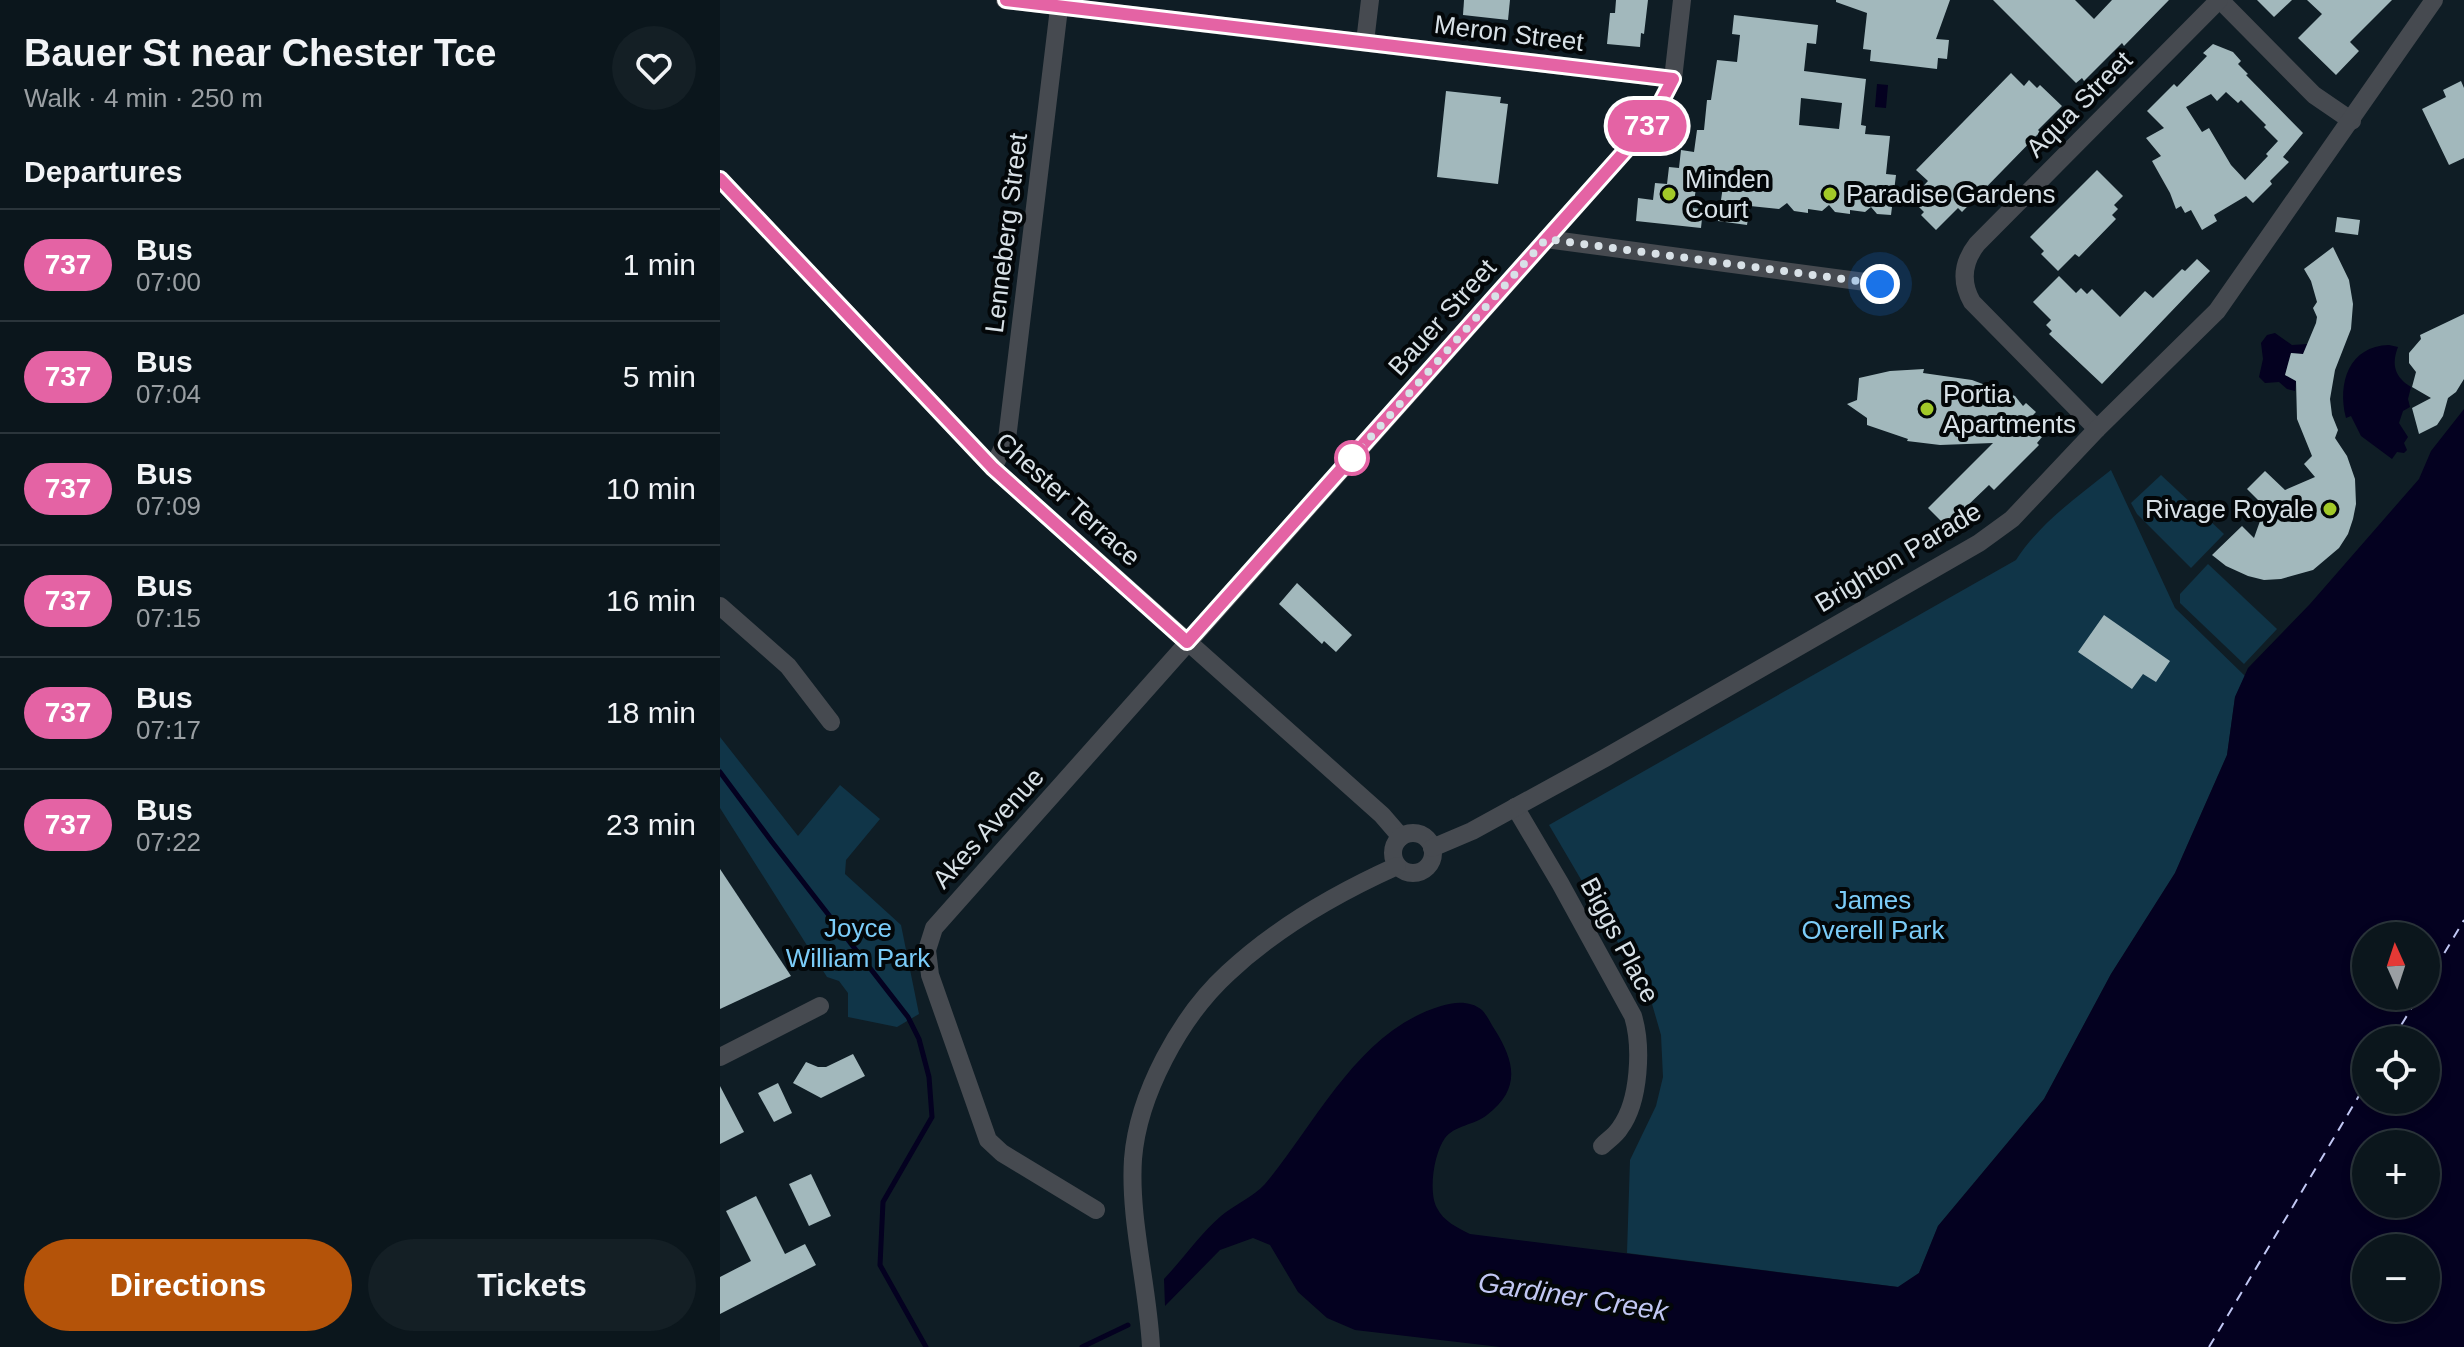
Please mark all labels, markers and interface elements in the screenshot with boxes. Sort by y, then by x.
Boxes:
street label: Meron Street [1433,9,1586,57]
button: heart [612,26,696,110]
text: Bauer St near Chester Tce [24,32,496,74]
street label: Aqua Street [2020,44,2139,163]
text: Walk · 4 min · 250 m [24,83,263,113]
line badge: 737 [1601,100,1693,152]
text: 737 [1624,110,1670,141]
street label: Lenneberg Street [979,131,1033,335]
text: Departures [24,155,182,188]
place label: Minden Court [1685,164,1770,224]
place label: Paradise Gardens [1846,179,2056,209]
marker: Minden Court [1660,185,1678,203]
marker: Paradise Gardens [1821,185,1839,203]
text: Bus [136,233,193,266]
text: 1 min [623,248,696,281]
text: 737 [45,249,91,280]
street label: Bauer Street [1382,252,1502,381]
your location [1860,264,1900,304]
text: 07:00 [136,267,201,297]
text: Bus [136,345,193,378]
text: 5 min [623,360,696,393]
text: 737 [45,361,91,392]
text: 07:04 [136,379,201,409]
place label: Portia Apartments [1943,379,2076,439]
marker: Portia Apartments [1918,400,1936,418]
street label: Chester Terrace [989,426,1147,572]
unlabelled marker [1335,441,1369,475]
text: Bus [136,457,193,490]
text: 10 min [606,472,696,505]
text: 737 [45,473,91,504]
text: 07:09 [136,491,201,521]
place label: Rivage Royale [2145,494,2314,524]
street label: Brighton Parade [1810,496,1986,618]
marker: Rivage Royale [2321,500,2339,518]
text: Bus [136,569,193,602]
text: 16 min [606,584,696,617]
text: 737 [45,585,91,616]
text: 07:15 [136,603,201,633]
text: Bus [136,681,193,714]
text: 18 min [606,696,696,729]
text: 737 [45,697,91,728]
text: 07:17 [136,715,201,745]
street label: Akes Avenue [926,762,1050,894]
text: Bus [136,793,193,826]
text: 23 min [606,808,696,841]
text: 737 [45,809,91,840]
text: 07:22 [136,827,201,857]
street label: Biggs Place [1575,872,1665,1008]
park label: James Overell Park [1801,885,1946,945]
park label: Joyce William Park [786,913,931,973]
north arrow [2352,922,2440,1010]
map controls [2352,922,2440,1322]
button: locate [2352,1026,2440,1114]
button: + [2352,1130,2440,1218]
button: − [2352,1234,2440,1322]
button: Directions [24,1239,352,1331]
button: Tickets [368,1239,696,1331]
water label: Gardiner Creek [1476,1266,1672,1327]

